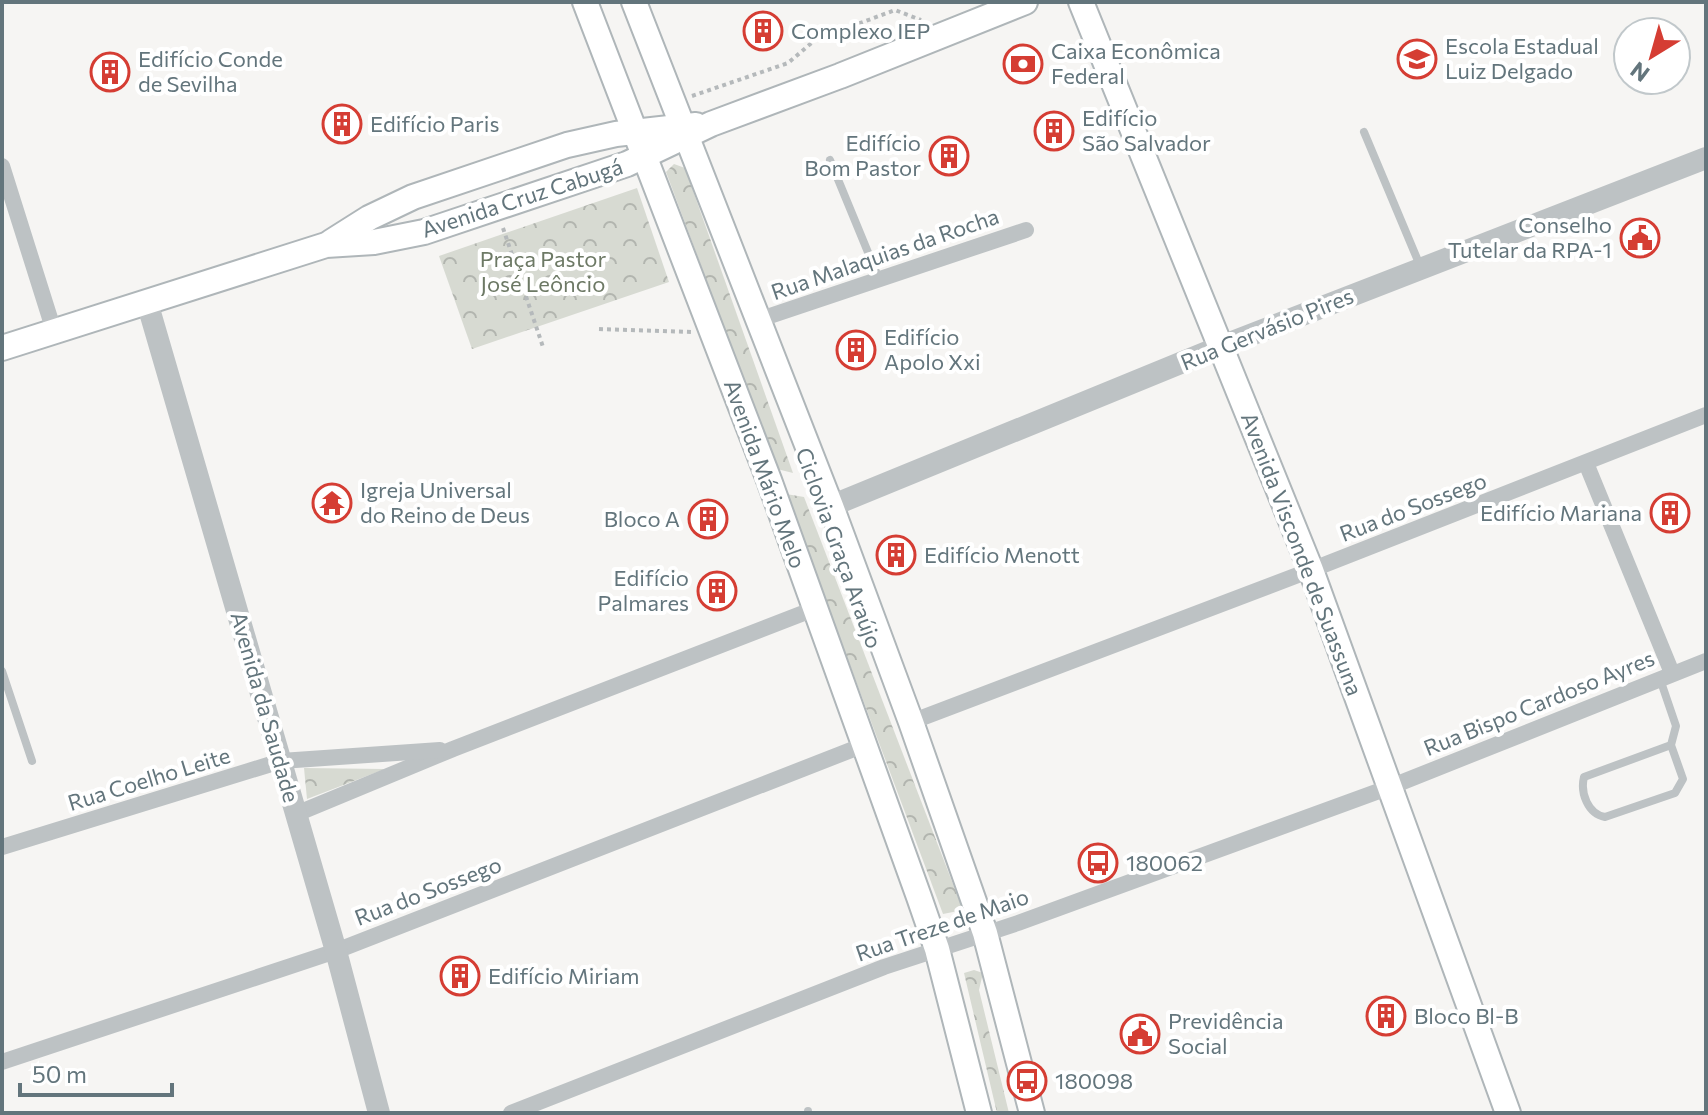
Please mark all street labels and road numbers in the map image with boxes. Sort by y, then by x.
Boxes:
street label: Avenida Cruz Cabugá [418,152,626,243]
street label: Rua Malaquias da Rocha [767,202,1002,305]
street label: Rua Gervásio Pires [1176,282,1357,376]
street label: Avenida Mário Melo [719,376,812,572]
street label: Avenida Visconde de Suassuna [1236,408,1369,699]
street label: Ciclovia Graça Araújo [791,444,888,652]
street label: Rua do Sossego [1336,466,1490,547]
street label: Avenida da Saudade [225,608,306,805]
street label: Rua Bispo Cardoso Ayres [1419,644,1658,761]
street label: Rua Coelho Leite [64,741,233,816]
street label: Rua do Sossego [351,850,505,931]
street label: Rua Treze de Maio [852,882,1032,967]

